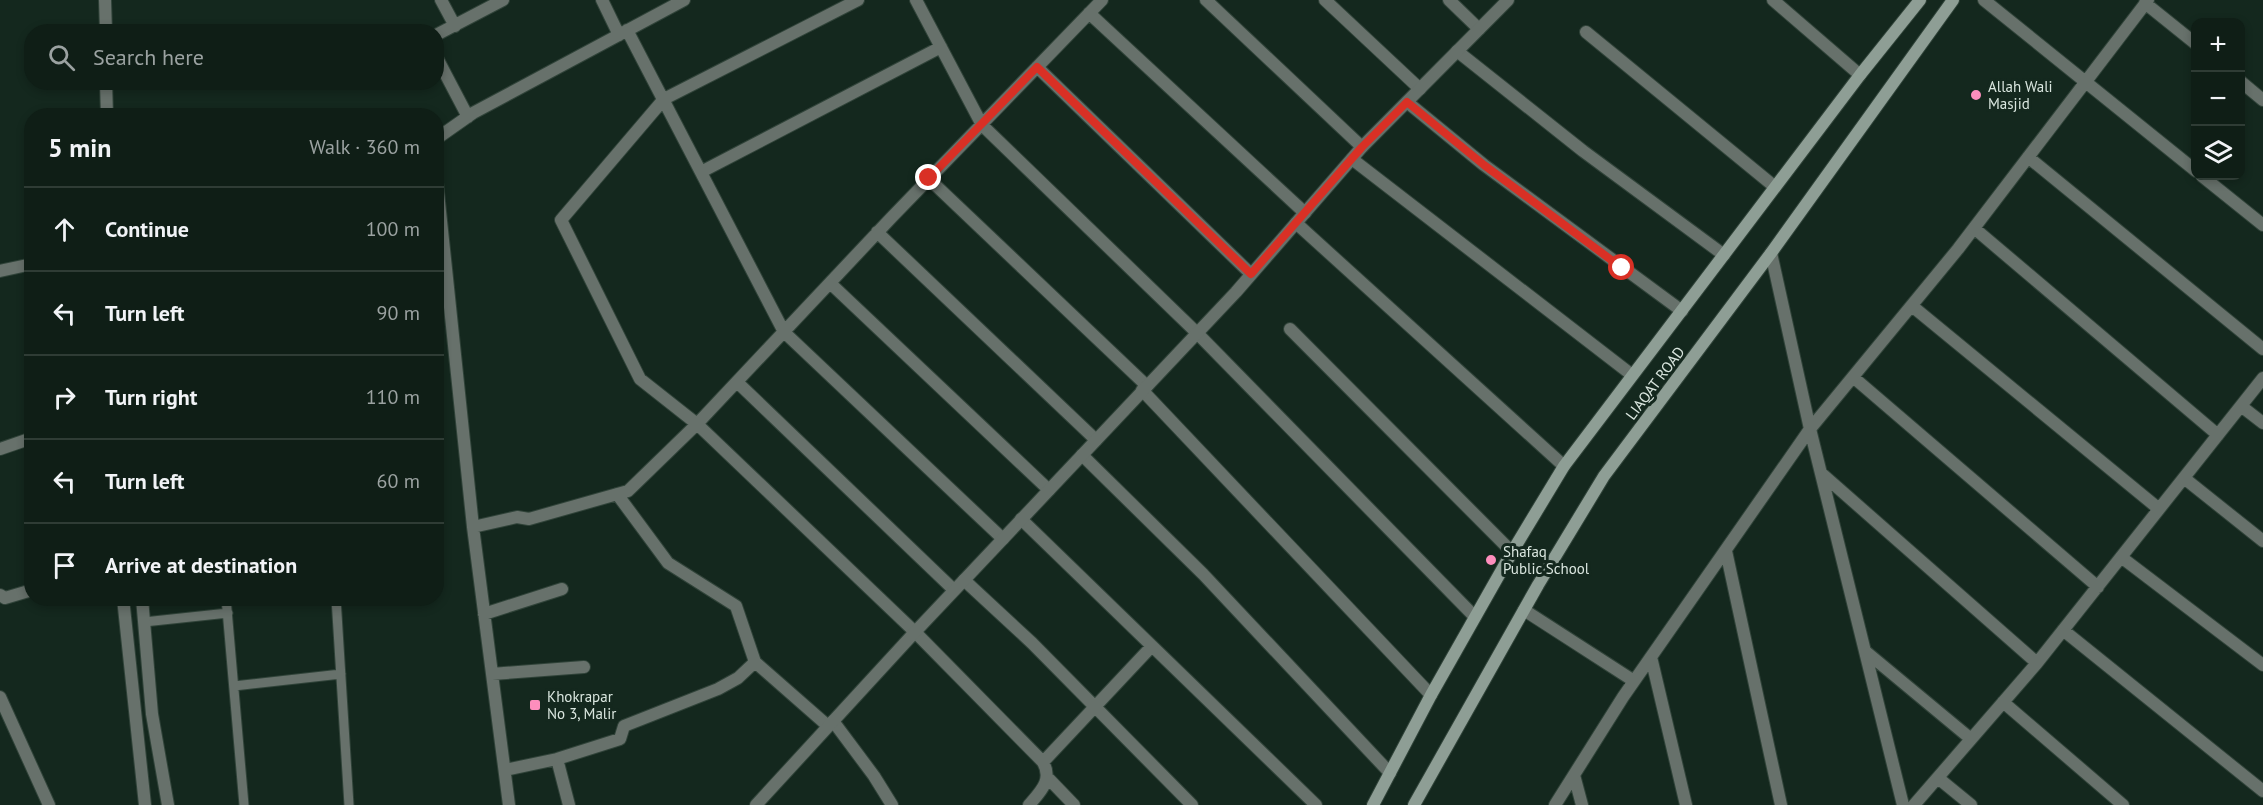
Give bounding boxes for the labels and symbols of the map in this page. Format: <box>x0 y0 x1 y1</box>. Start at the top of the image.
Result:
place label: Allah Wali Masjid <box>1988 77 2053 113</box>
marker: Allah Wali Masjid <box>1969 88 1983 102</box>
route end <box>915 164 941 190</box>
route start <box>1608 254 1634 280</box>
street label: LIAQAT ROAD <box>1621 343 1689 423</box>
place label: Shafaq Public School <box>1503 542 1590 578</box>
marker: Shafaq Public School <box>1484 553 1498 567</box>
place label: Khokrapar No 3, Malir <box>547 687 616 723</box>
marker: Khokrapar No 3, Malir <box>528 698 542 712</box>

